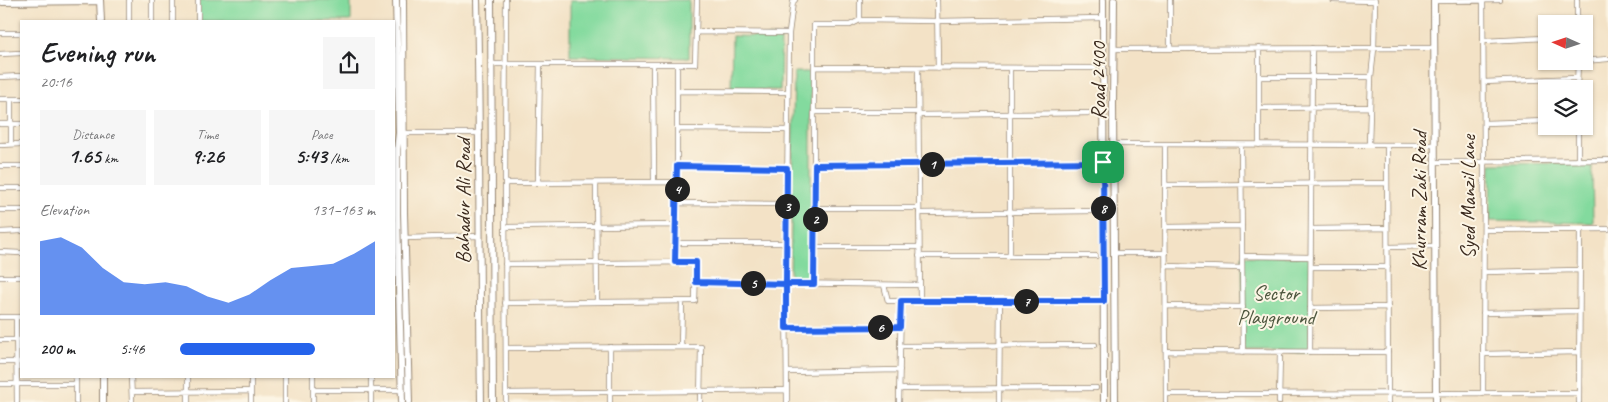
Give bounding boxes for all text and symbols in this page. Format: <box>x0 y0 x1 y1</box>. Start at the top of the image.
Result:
north arrow <box>1538 15 1592 70</box>
map controls <box>1538 15 1593 135</box>
text: Evening run <box>40 35 155 70</box>
button: share <box>323 37 375 89</box>
street label: Road 2400 <box>1085 40 1111 120</box>
text: 20:16 <box>40 72 72 92</box>
button: layers <box>1538 80 1593 135</box>
text: Distance <box>72 126 114 143</box>
text: Time <box>197 126 218 143</box>
text: Pace <box>311 126 333 143</box>
street label: Khurram Zaki Road <box>1406 128 1432 271</box>
street label: Syed Manzil Lane <box>1455 134 1481 259</box>
street label: Bahadur Ali Road <box>450 135 476 264</box>
pin <box>1082 141 1124 183</box>
text: 1.65 <box>68 143 101 169</box>
text: 9:26 <box>191 143 224 169</box>
text: 5:43 <box>295 143 327 169</box>
icon: arrive <box>1089 148 1117 176</box>
text: km <box>101 150 118 167</box>
text: /km <box>327 150 349 167</box>
pin: 1 <box>920 152 944 176</box>
text: 1 <box>929 156 936 173</box>
pin: 4 <box>664 176 690 202</box>
text: 4 <box>674 181 681 198</box>
pin: 3 <box>774 194 800 218</box>
pin: 8 <box>1090 196 1116 220</box>
text: 3 <box>784 198 791 215</box>
text: Elevation <box>40 200 89 220</box>
text: 131–163 m <box>312 200 375 220</box>
text: 8 <box>1100 200 1107 217</box>
pin: 2 <box>802 206 828 232</box>
text: 2 <box>812 211 819 228</box>
pin: 5 <box>740 270 766 296</box>
text: 5 <box>750 275 757 292</box>
park label: Sector Playground <box>1237 280 1318 330</box>
pin: 7 <box>1014 288 1038 314</box>
text: 7 <box>1023 293 1030 310</box>
pin: 6 <box>868 314 892 340</box>
text: 6 <box>877 319 884 336</box>
text: 200 m <box>40 339 75 359</box>
text: 5:46 <box>120 339 145 359</box>

